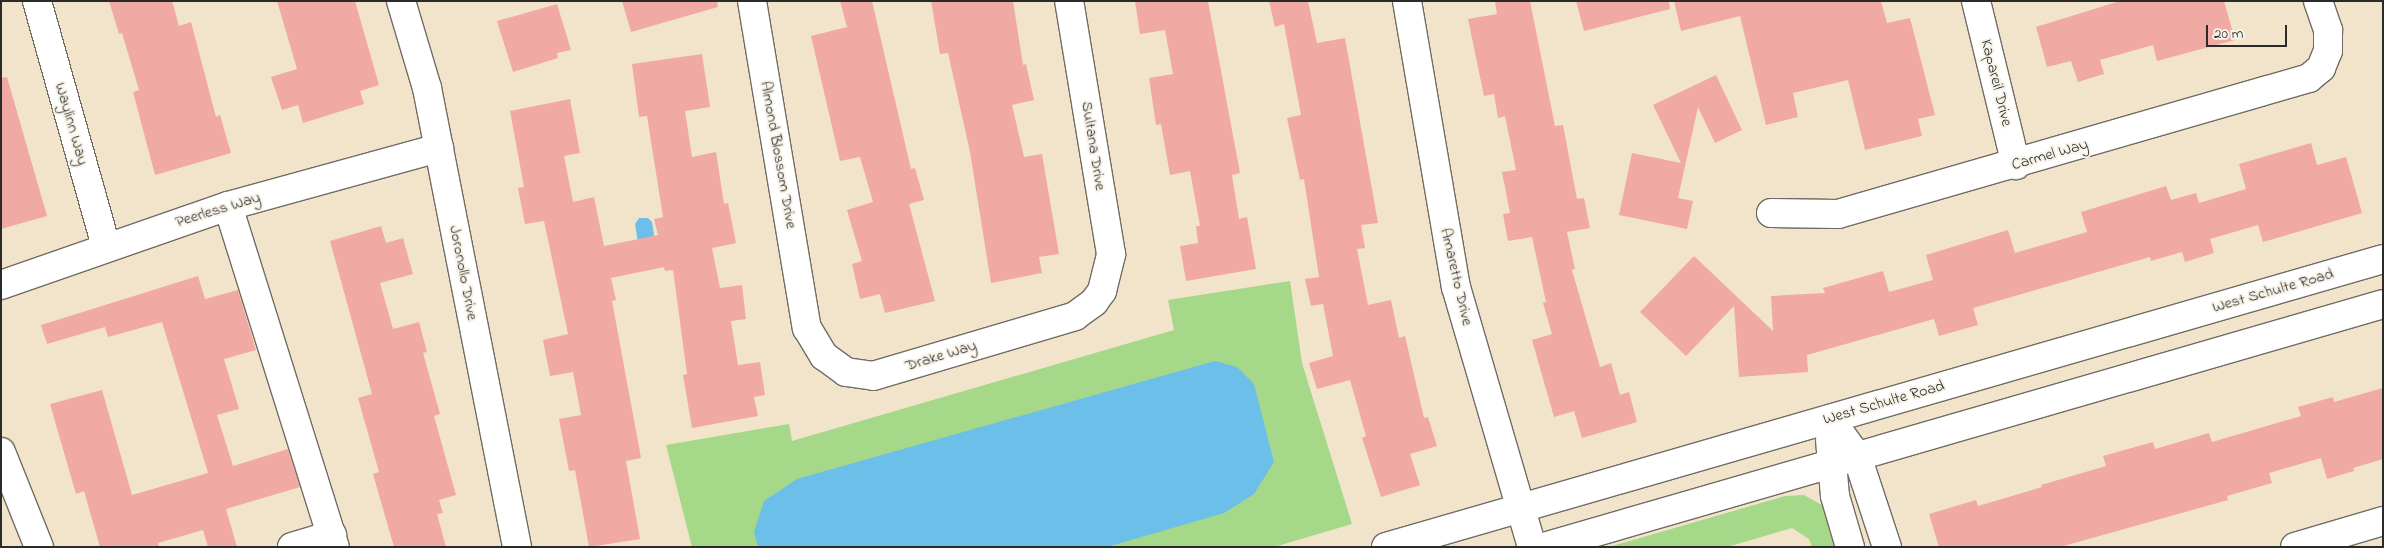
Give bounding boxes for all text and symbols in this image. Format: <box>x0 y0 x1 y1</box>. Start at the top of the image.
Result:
scale bar <box>2209 15 2290 47</box>
text: 20 m <box>2214 23 2243 45</box>
street label: Kapareil Drive <box>1976 38 2016 128</box>
street label: Waylinn Way <box>50 80 92 168</box>
street label: Almond Blossom Drive <box>756 80 800 230</box>
street label: Sultana Drive <box>1076 100 1110 192</box>
street label: Carmel Way <box>2010 135 2090 175</box>
street label: Peerless Way <box>173 188 263 232</box>
street label: Joronollo Drive <box>444 224 482 322</box>
street label: Amaretto Drive <box>1435 226 1477 328</box>
street label: West Schulte Road <box>2210 265 2336 317</box>
street label: Drake Way <box>903 336 979 376</box>
street label: West Schulte Road <box>1821 377 1947 429</box>

